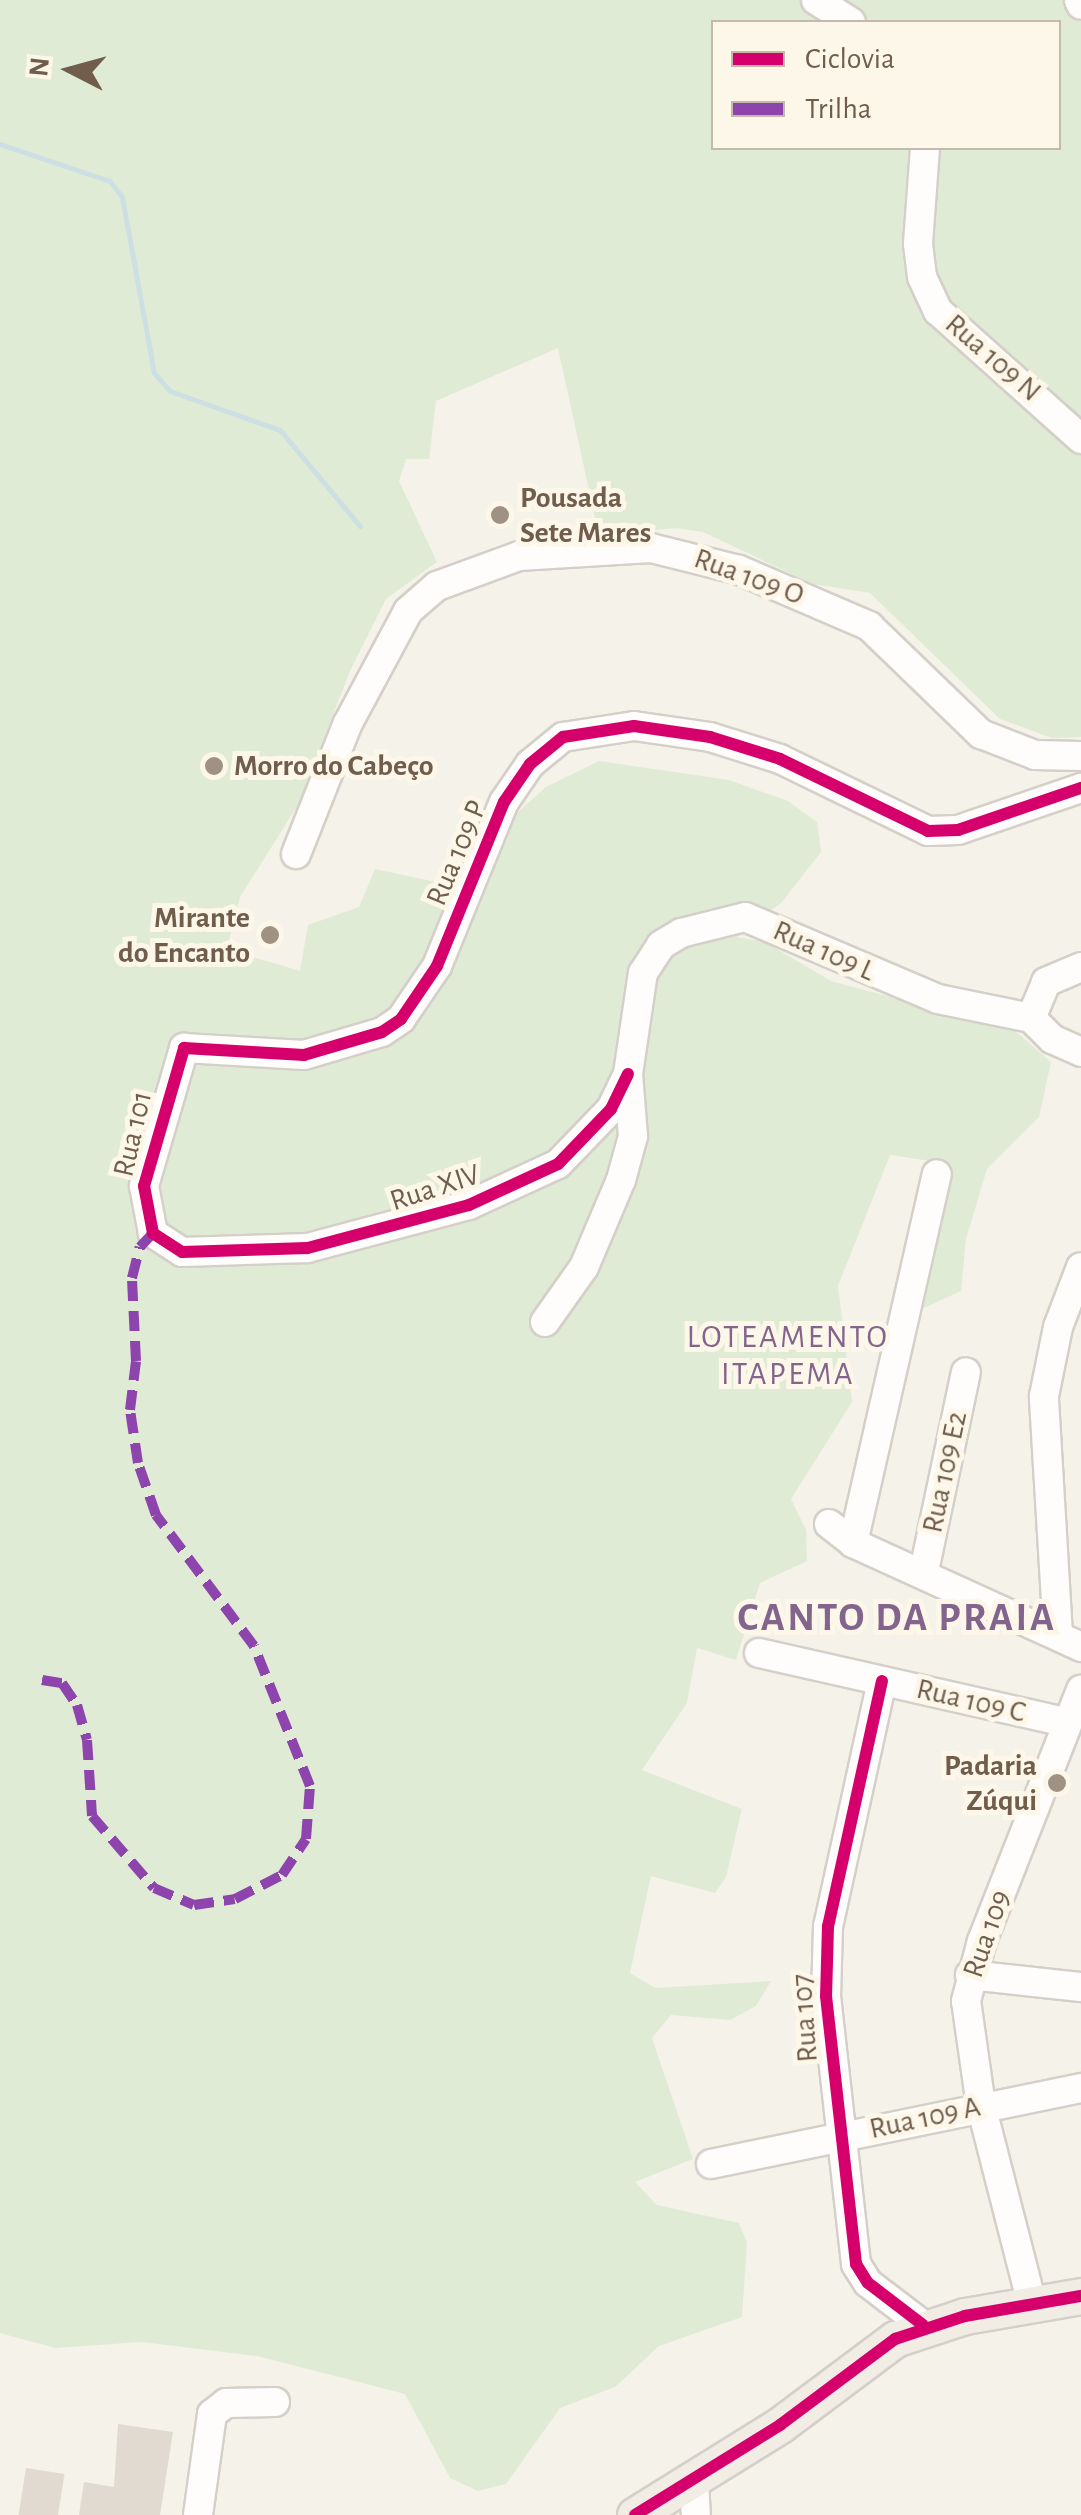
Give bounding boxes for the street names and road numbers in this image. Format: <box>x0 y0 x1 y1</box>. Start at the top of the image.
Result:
street label: Rua 109 N <box>937 306 1049 410</box>
street label: Rua 109 O <box>689 541 809 613</box>
street label: Rua 109 P <box>419 795 495 911</box>
street label: Rua 109 L <box>767 913 881 989</box>
street label: Rua 101 <box>106 1088 160 1180</box>
street label: Rua XIV <box>385 1157 485 1219</box>
street label: Rua 109 E2 <box>915 1408 975 1536</box>
street label: Rua 109 C <box>913 1671 1029 1731</box>
street label: Rua 109 <box>955 1885 1019 1983</box>
street label: Rua 107 <box>784 1972 826 2064</box>
street label: Rua 109 A <box>866 2089 984 2147</box>

